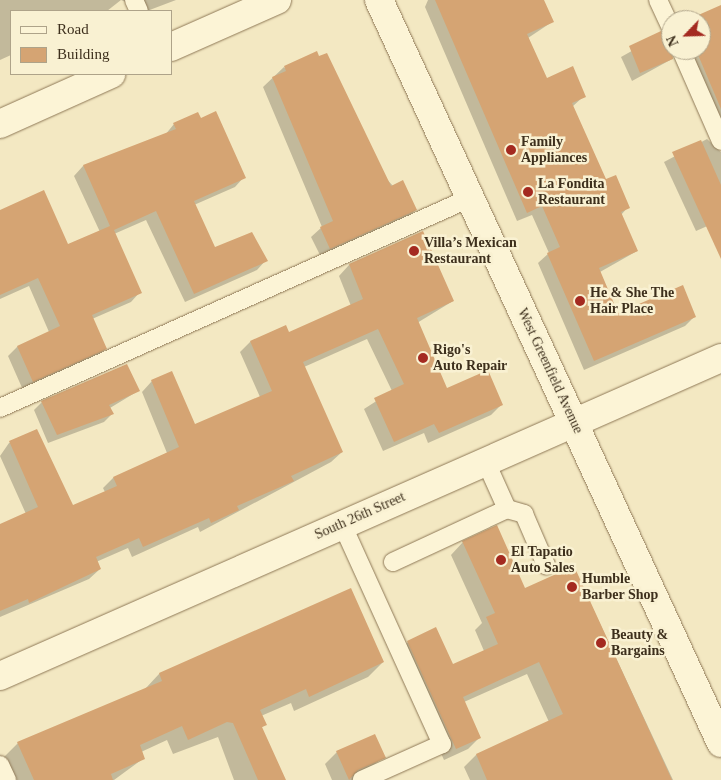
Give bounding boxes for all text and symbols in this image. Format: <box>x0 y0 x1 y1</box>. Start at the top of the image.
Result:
legend <box>10 10 172 75</box>
north arrow <box>661 10 711 60</box>
text: Road <box>57 21 89 37</box>
text: N <box>664 33 682 49</box>
text: Building <box>57 46 110 62</box>
place label: Family Appliances <box>521 134 587 166</box>
marker: Family Appliances <box>505 144 517 156</box>
place label: La Fondita Restaurant <box>538 176 605 208</box>
marker: La Fondita Restaurant <box>522 186 534 198</box>
place label: Villa’s Mexican Restaurant <box>424 235 517 268</box>
marker: Villa’s Mexican Restaurant <box>408 245 420 257</box>
place label: He & She The Hair Place <box>590 285 674 318</box>
marker: He & She The Hair Place <box>574 295 586 307</box>
street label: West Greenfield Avenue <box>513 305 587 437</box>
place label: Rigo's Auto Repair <box>433 342 507 374</box>
marker: Rigo's Auto Repair <box>417 352 429 364</box>
street label: South 26th Street <box>312 489 408 543</box>
place label: El Tapatio Auto Sales <box>511 544 574 576</box>
marker: El Tapatio Auto Sales <box>495 554 507 566</box>
place label: Humble Barber Shop <box>582 571 659 604</box>
marker: Humble Barber Shop <box>566 581 578 593</box>
place label: Beauty & Bargains <box>611 627 668 660</box>
marker: Beauty & Bargains <box>595 637 607 649</box>

